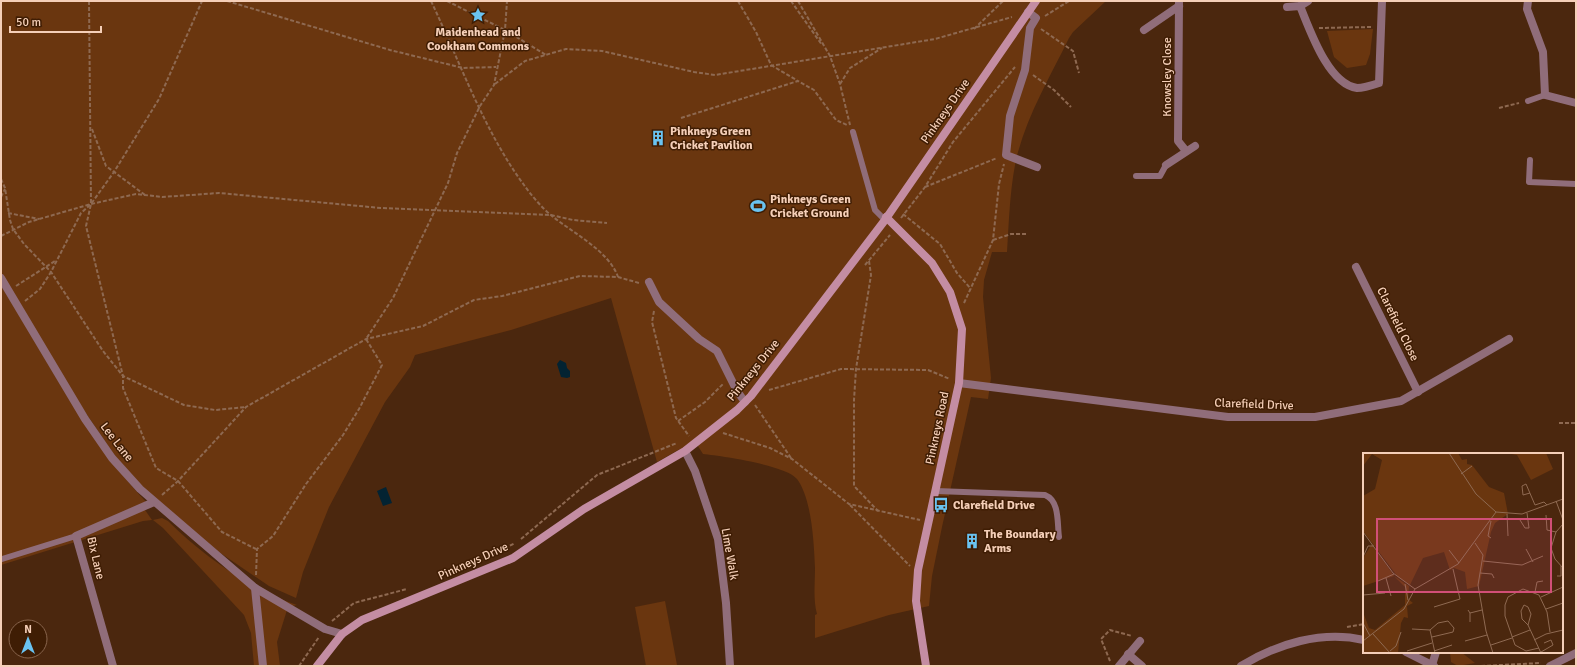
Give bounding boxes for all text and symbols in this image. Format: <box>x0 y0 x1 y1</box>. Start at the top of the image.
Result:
place icon: Maidenhead and Cookham Commons <box>469 6 487 24</box>
scale bar <box>10 8 101 34</box>
text: 50 m <box>16 15 41 30</box>
place label: Maidenhead and Cookham Commons <box>427 25 530 54</box>
street label: Knowsley Close <box>1160 37 1175 117</box>
street label: Pinkneys Drive <box>918 76 973 146</box>
place label: Pinkneys Green Cricket Pavilion <box>670 124 753 153</box>
building icon: Pinkneys Green Cricket Pavilion <box>649 129 667 147</box>
place label: Pinkneys Green Cricket Ground <box>770 192 851 221</box>
sports icon: Pinkneys Green Cricket Ground <box>749 197 767 215</box>
street label: Clarefield Close <box>1373 285 1422 364</box>
street label: Pinkneys Drive <box>724 336 783 404</box>
street label: Pinkneys Road <box>922 390 953 466</box>
street label: Clarefield Drive <box>1214 396 1294 413</box>
street label: Lee Lane <box>97 420 136 465</box>
inset map <box>1363 453 1563 653</box>
bus stop icon: Clarefield Drive <box>932 496 950 514</box>
place label: Clarefield Drive <box>953 498 1035 513</box>
street label: Lime Walk <box>718 527 741 581</box>
place label: The Boundary Arms <box>984 527 1056 556</box>
building icon: The Boundary Arms <box>963 532 981 550</box>
street label: Bix Lane <box>83 535 108 581</box>
street label: Pinkneys Drive <box>436 539 511 584</box>
north arrow <box>8 619 48 659</box>
text: N <box>24 623 32 636</box>

